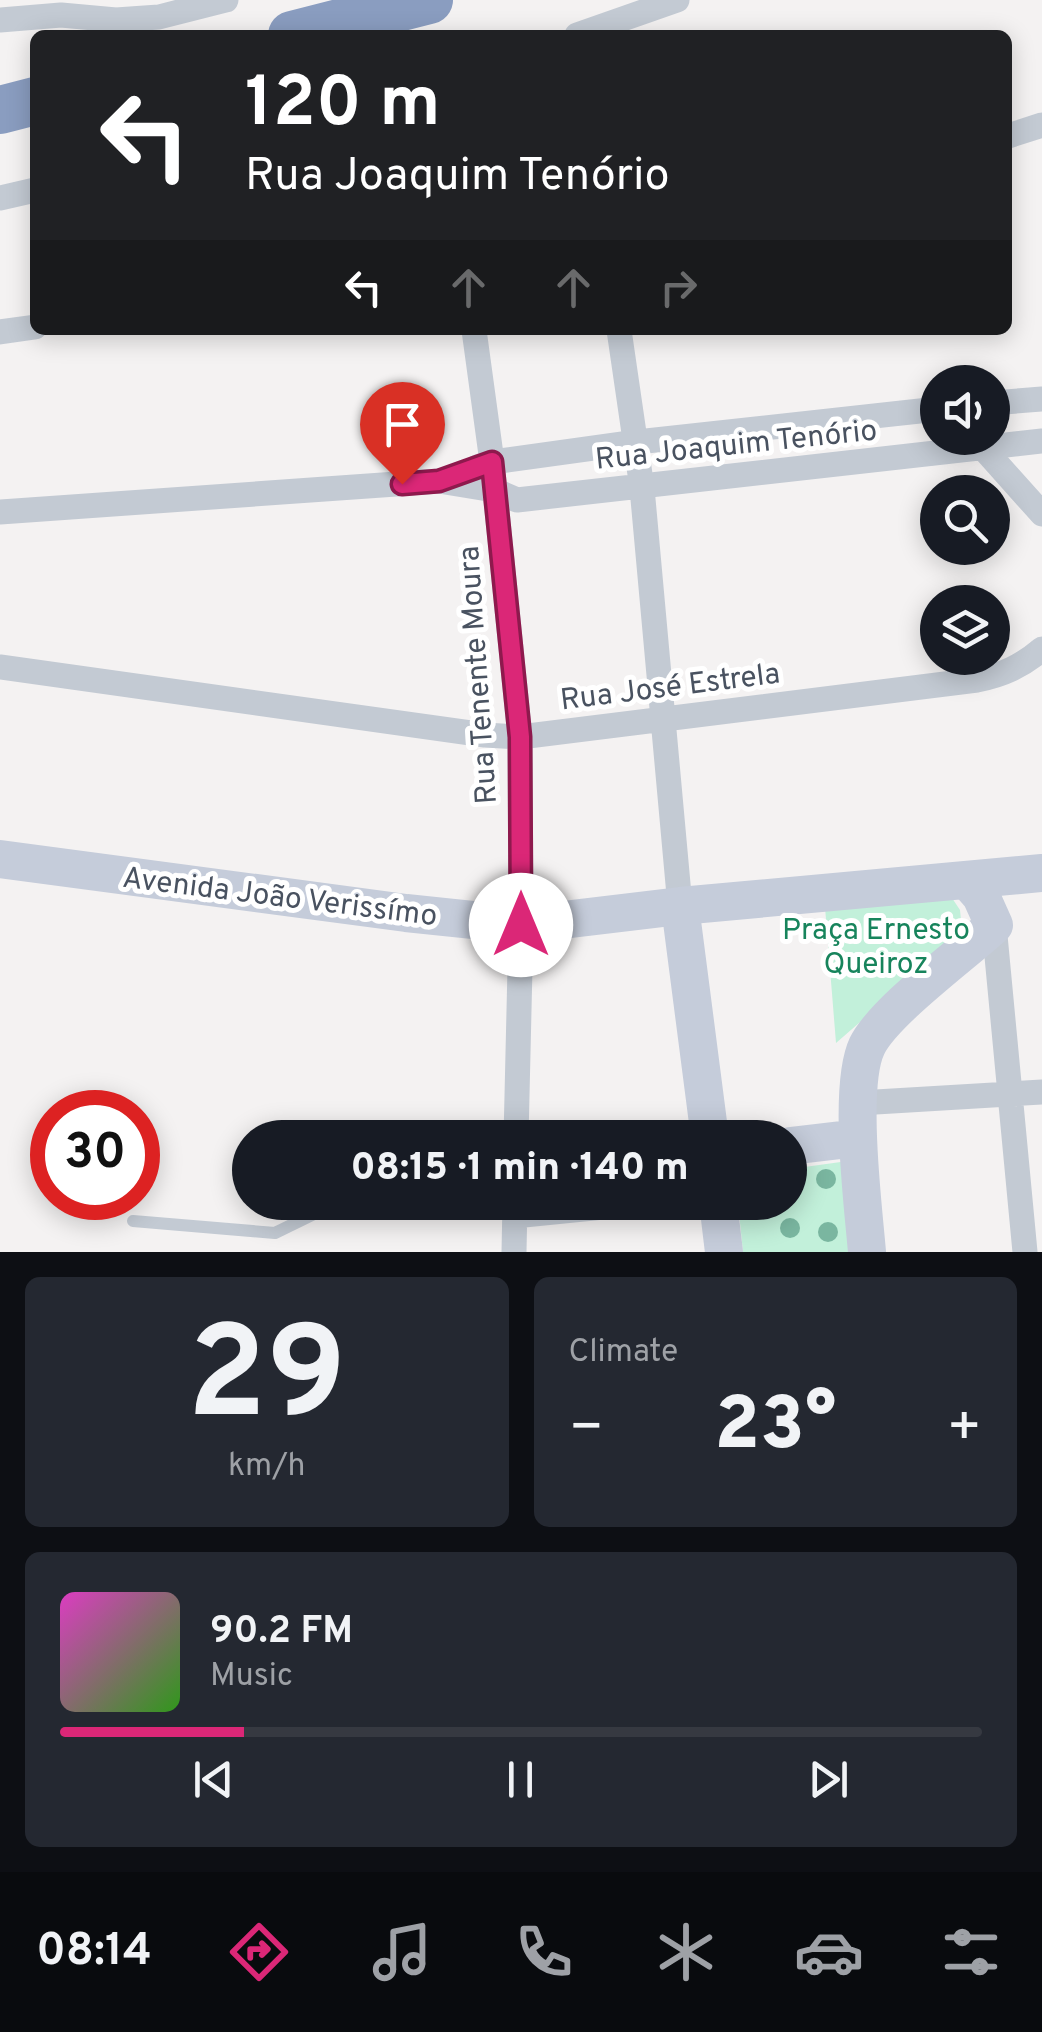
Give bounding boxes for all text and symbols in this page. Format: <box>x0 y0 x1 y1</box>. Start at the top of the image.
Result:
text: 120 m <box>245 62 441 151</box>
icon: left <box>80 70 210 200</box>
text: Rua Joaquim Tenório <box>245 149 670 206</box>
icon: left <box>336 260 391 315</box>
icon: ahead <box>441 260 496 315</box>
icon: ahead <box>546 260 601 315</box>
icon: right <box>651 260 706 315</box>
map controls <box>920 365 1010 675</box>
button: sound <box>920 365 1010 455</box>
pin <box>360 382 445 485</box>
icon: arrive <box>375 397 430 452</box>
street label: Rua Joaquim Tenório <box>594 413 879 480</box>
button: search <box>920 475 1010 565</box>
street label: Rua Tenente Moura <box>452 544 507 805</box>
button: layers <box>920 585 1010 675</box>
street label: Rua José Estrela <box>558 657 782 720</box>
street label: Avenida João Verissímo <box>120 861 439 936</box>
position arrow <box>469 873 573 977</box>
park label: Praça Ernesto Queiroz <box>782 913 970 984</box>
speed limit sign: 30 <box>30 1090 160 1220</box>
text: 08:15 · 1 min · 140 m <box>350 1145 689 1194</box>
text: 29 <box>187 1299 346 1464</box>
text: Climate <box>569 1333 678 1373</box>
text: 23° <box>714 1381 836 1476</box>
text: − <box>569 1395 604 1465</box>
text: + <box>947 1395 982 1465</box>
text: km/h <box>228 1447 306 1487</box>
text: 90.2 FM <box>210 1608 353 1657</box>
text: Music <box>210 1657 293 1697</box>
icon: previous <box>186 1752 241 1807</box>
icon: pause <box>493 1752 548 1807</box>
icon: next <box>801 1752 856 1807</box>
icon: directions <box>224 1917 294 1987</box>
icon: music <box>367 1917 437 1987</box>
icon: phone <box>509 1917 579 1987</box>
icon: climate <box>651 1917 721 1987</box>
icon: car <box>794 1917 864 1987</box>
icon: filters <box>936 1917 1006 1987</box>
text: 08:14 <box>36 1924 152 1981</box>

